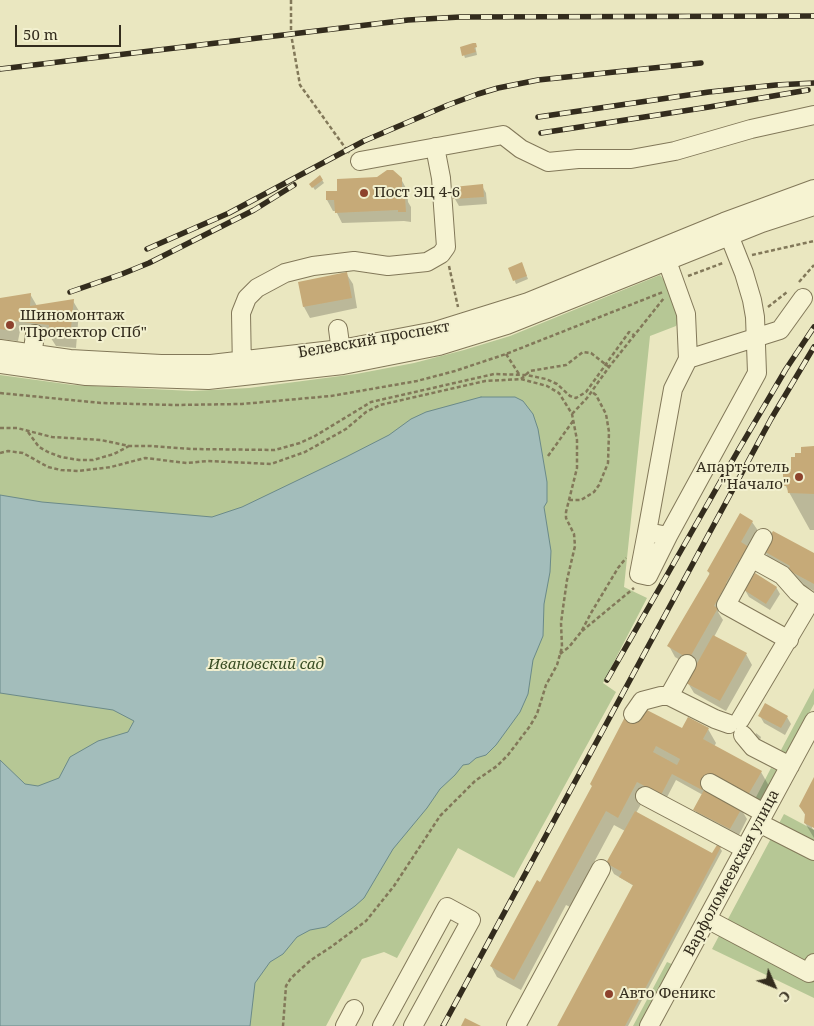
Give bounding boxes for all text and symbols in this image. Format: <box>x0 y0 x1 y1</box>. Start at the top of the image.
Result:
scale bar <box>18 15 124 47</box>
text: 50 m <box>23 24 58 44</box>
place label: Пост ЭЦ 4-6 <box>374 184 460 202</box>
marker: Пост ЭЦ 4-6 <box>358 187 370 199</box>
place label: Шиномонтаж "Протектор СПб" <box>20 307 147 342</box>
street label: Белевский проспект <box>297 318 451 362</box>
marker: Шиномонтаж "Протектор СПб" <box>4 319 16 331</box>
place label: Апарт-отель "Начало" <box>696 459 789 494</box>
marker: Апарт-отель "Начало" <box>793 471 805 483</box>
park label: Ивановский сад <box>208 656 324 674</box>
street label: Варфоломеевская улица <box>680 787 784 959</box>
north arrow <box>749 961 799 1011</box>
place label: Авто Феникс <box>619 985 716 1003</box>
text: С <box>775 987 795 1007</box>
marker: Авто Феникс <box>603 988 615 1000</box>

